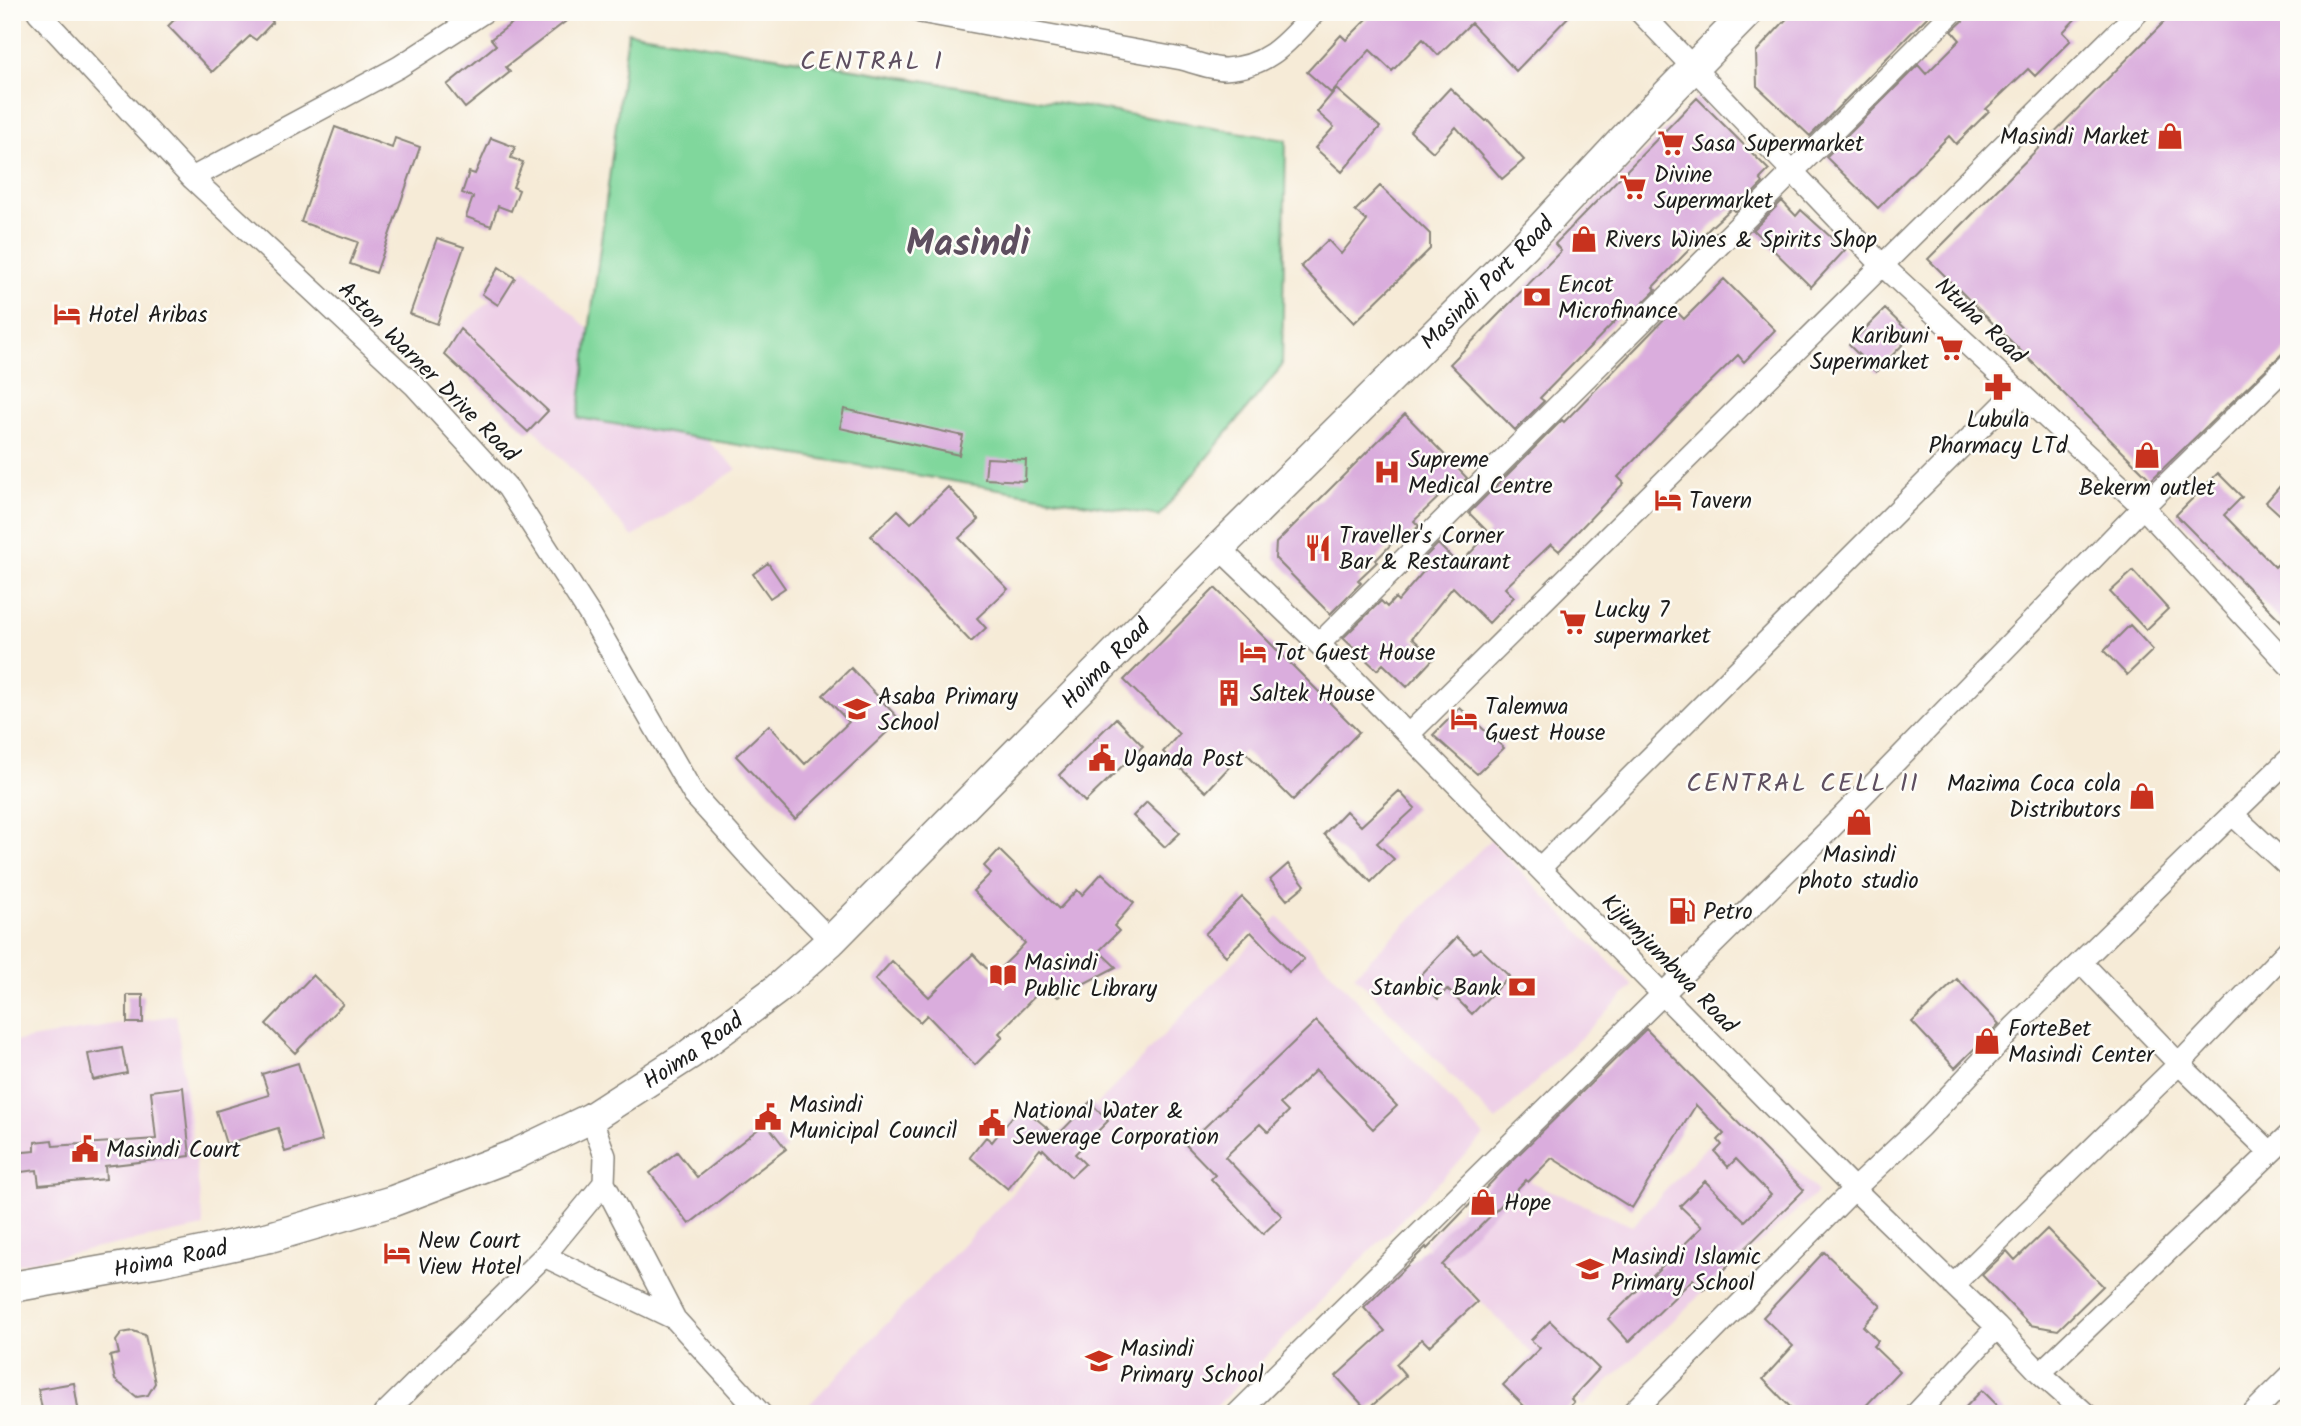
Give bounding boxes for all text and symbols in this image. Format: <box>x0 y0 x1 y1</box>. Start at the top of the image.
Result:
district label: CENTRAL I <box>800 41 944 83</box>
place label: Masindi Market <box>2000 120 2150 156</box>
shop icon: Masindi Market <box>2155 121 2185 151</box>
place label: Sasa Supermarket <box>1692 127 1865 163</box>
supermarket icon: Sasa Supermarket <box>1656 128 1686 158</box>
place label: Divine Supermarket <box>1654 158 1774 220</box>
supermarket icon: Divine Supermarket <box>1618 172 1648 202</box>
street label: Masindi Port Road <box>1413 208 1564 359</box>
district label: Masindi <box>906 216 1031 275</box>
place label: Rivers Wines & Spirits Shop <box>1605 223 1877 259</box>
shop icon: Rivers Wines & Spirits Shop <box>1569 224 1599 254</box>
place label: Encot Microfinance <box>1558 268 1678 330</box>
street label: Ntuha Road <box>1926 269 2034 374</box>
street label: Aston Warner Drive Road <box>329 274 527 472</box>
bank icon: Encot Microfinance <box>1522 282 1552 312</box>
place label: Hotel Aribas <box>88 298 208 334</box>
hotel icon: Hotel Aribas <box>52 299 82 329</box>
place label: Karibuni Supermarket <box>1810 319 1931 381</box>
supermarket icon: Karibuni Supermarket <box>1935 333 1965 363</box>
pharmacy icon: Lubula Pharmacy LTd <box>1983 372 2013 402</box>
place label: Lubula Pharmacy LTd <box>1929 403 2068 465</box>
shop icon: Bekerm outlet <box>2132 440 2162 470</box>
place label: Supreme Medical Centre <box>1408 443 1553 505</box>
hospital icon: Supreme Medical Centre <box>1372 457 1402 487</box>
place label: Bekerm outlet <box>2079 471 2216 507</box>
place label: Tavern <box>1689 484 1752 520</box>
hotel icon: Tavern <box>1653 485 1683 515</box>
place label: Traveller's Corner Bar & Restaurant <box>1339 519 1512 581</box>
restaurant icon: Traveller's Corner Bar & Restaurant <box>1303 533 1333 563</box>
place label: Lucky 7 supermarket <box>1594 593 1712 655</box>
supermarket icon: Lucky 7 supermarket <box>1558 607 1588 637</box>
street label: Hoima Road <box>1053 610 1161 718</box>
place label: Tot Guest House <box>1274 636 1435 672</box>
hotel icon: Tot Guest House <box>1238 637 1268 667</box>
place label: Saltek House <box>1250 677 1375 713</box>
building icon: Saltek House <box>1214 678 1244 708</box>
place label: Asaba Primary School <box>878 680 1018 742</box>
place label: Talemwa Guest House <box>1485 690 1605 752</box>
school or university icon: Asaba Primary School <box>842 694 872 724</box>
hotel icon: Talemwa Guest House <box>1449 704 1479 734</box>
place label: Uganda Post <box>1123 742 1245 778</box>
public building icon: Uganda Post <box>1087 743 1117 773</box>
district label: CENTRAL CELL II <box>1686 763 1920 805</box>
place label: Mazima Coca cola Distributors <box>1947 767 2121 829</box>
shop icon: Mazima Coca cola Distributors <box>2127 781 2157 811</box>
shop icon: Masindi photo studio <box>1844 807 1874 837</box>
place label: Masindi photo studio <box>1798 838 1919 900</box>
street label: Kijumjumbwa Road <box>1592 886 1745 1043</box>
place label: Petro <box>1703 895 1753 931</box>
fuel station icon: Petro <box>1667 896 1697 926</box>
place label: Masindi Public Library <box>1024 946 1157 1008</box>
library icon: Masindi Public Library <box>988 960 1018 990</box>
place label: Stanbic Bank <box>1371 971 1501 1007</box>
bank icon: Stanbic Bank <box>1507 972 1537 1002</box>
street label: Hoima Road <box>636 1004 752 1100</box>
place label: ForteBet Masindi Center <box>2008 1012 2155 1074</box>
shop icon: ForteBet Masindi Center <box>1972 1026 2002 1056</box>
place label: Masindi Municipal Council <box>789 1088 958 1150</box>
place label: National Water & Sewerage Corporation <box>1013 1094 1219 1156</box>
public building icon: Masindi Municipal Council <box>753 1102 783 1132</box>
public building icon: National Water & Sewerage Corporation <box>977 1108 1007 1138</box>
place label: Masindi Court <box>106 1133 242 1169</box>
public building icon: Masindi Court <box>70 1134 100 1164</box>
place label: Hope <box>1504 1186 1551 1222</box>
shop icon: Hope <box>1468 1187 1498 1217</box>
place label: New Court View Hotel <box>418 1224 522 1286</box>
street label: Hoima Road <box>111 1231 232 1289</box>
hotel icon: New Court View Hotel <box>382 1238 412 1268</box>
place label: Masindi Islamic Primary School <box>1611 1240 1761 1302</box>
school or university icon: Masindi Islamic Primary School <box>1575 1254 1605 1284</box>
place label: Masindi Primary School <box>1120 1332 1264 1394</box>
school or university icon: Masindi Primary School <box>1084 1346 1114 1376</box>

